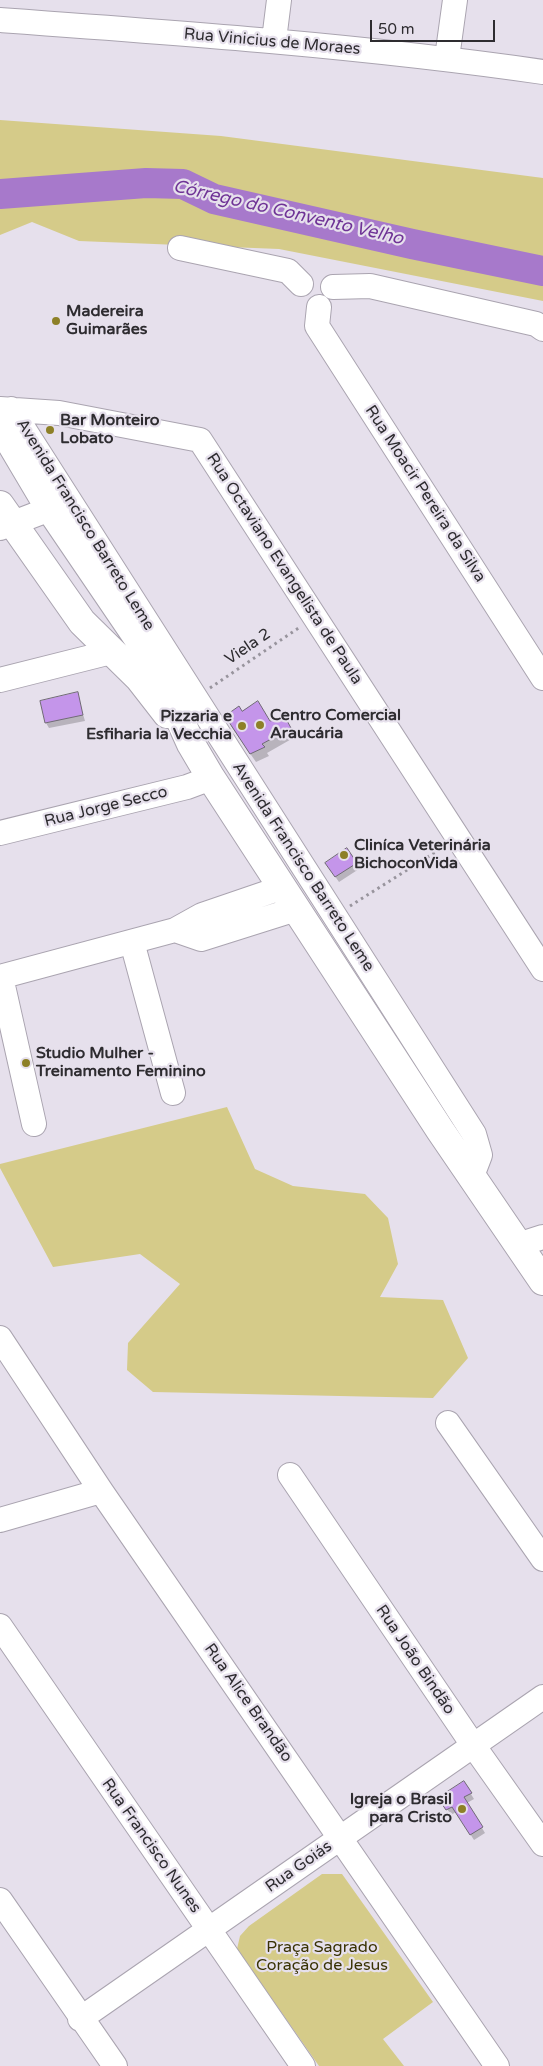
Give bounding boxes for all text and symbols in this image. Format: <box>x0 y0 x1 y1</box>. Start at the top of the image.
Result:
scale bar <box>373 10 498 42</box>
text: 50 m <box>378 20 415 38</box>
street label: Rua Vinicius de Moraes <box>183 25 361 59</box>
water label: Córrego do Convento Velho <box>171 176 405 250</box>
place label: Madereira Guimarães <box>66 302 147 340</box>
marker: Madereira Guimarães <box>50 315 62 327</box>
street label: Rua Moacir Pereira da Silva <box>361 402 489 586</box>
place label: Bar Monteiro Lobato <box>60 411 160 449</box>
street label: Avenida Francisco Barreto Leme <box>12 416 158 634</box>
marker: Bar Monteiro Lobato <box>44 424 56 436</box>
street label: Rua Octaviano Evangelista de Paula <box>202 450 366 688</box>
street label: Viela 2 <box>221 625 275 669</box>
place label: Centro Comercial Araucária <box>270 706 401 744</box>
place label: Pizzaria e Esfiharia la Vecchia <box>86 707 232 745</box>
marker: Centro Comercial Araucária <box>254 719 266 731</box>
marker: Pizzaria e Esfiharia la Vecchia <box>236 720 248 732</box>
street label: Avenida Francisco Barreto Leme <box>228 759 378 975</box>
street label: Rua Jorge Secco <box>42 782 170 832</box>
place label: Cliníca Veterinária BichoconVida <box>354 836 491 874</box>
marker: Cliníca Veterinária BichoconVida <box>338 849 350 861</box>
place label: Studio Mulher - Treinamento Feminino <box>36 1044 206 1082</box>
marker: Studio Mulher - Treinamento Feminino <box>20 1057 32 1069</box>
street label: Rua João Bindão <box>371 1602 459 1718</box>
street label: Rua Alice Brandão <box>200 1640 296 1766</box>
street label: Rua Francisco Nunes <box>97 1775 205 1917</box>
place label: Igreja o Brasil para Cristo <box>350 1790 452 1828</box>
marker: Igreja o Brasil para Cristo <box>456 1803 468 1815</box>
street label: Rua Goiás <box>262 1837 336 1897</box>
park label: Praça Sagrado Coração de Jesus <box>256 1938 388 1976</box>

